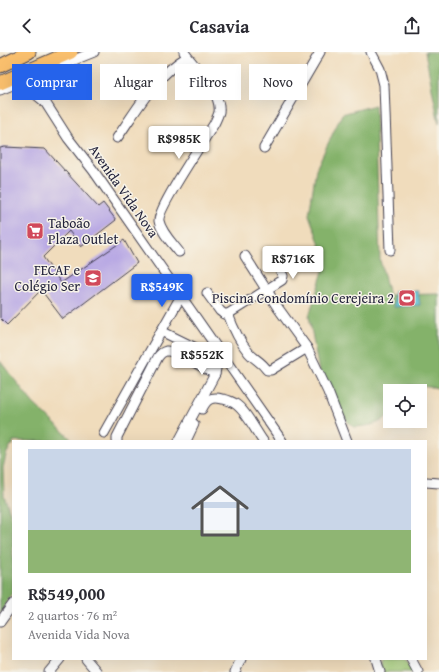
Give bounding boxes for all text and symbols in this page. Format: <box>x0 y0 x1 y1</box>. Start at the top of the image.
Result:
text: Casavia <box>189 13 250 40</box>
icon: back <box>16 15 38 37</box>
icon: share <box>401 15 423 37</box>
chip: Comprar <box>12 64 92 100</box>
chip: Alugar <box>100 64 167 100</box>
chip: Filtros <box>175 64 241 100</box>
chip: Novo <box>249 64 307 100</box>
pin: R$985K <box>146 126 212 160</box>
text: R$985K <box>157 129 201 148</box>
street label: Avenida Vida Nova <box>84 140 164 242</box>
place label: Taboão Plaza Outlet <box>48 213 118 249</box>
supermarket icon: Taboão Plaza Outlet <box>25 221 45 241</box>
pin: R$716K <box>260 246 326 280</box>
text: R$716K <box>271 249 315 268</box>
place label: FECAF e Colégio Ser <box>14 260 80 296</box>
school or university icon: FECAF e Colégio Ser <box>83 268 103 288</box>
pin: R$549K <box>129 274 195 308</box>
text: R$549K <box>140 277 184 296</box>
place label: Piscina Condomínio Cerejeira 2 <box>212 288 394 308</box>
sports icon: Piscina Condomínio Cerejeira 2 <box>397 288 417 308</box>
pin: R$552K <box>169 342 235 376</box>
text: R$552K <box>180 345 224 364</box>
map controls <box>383 384 427 428</box>
button: locate <box>383 384 427 428</box>
icon: home <box>184 475 256 547</box>
text: R$549,000 <box>28 581 105 606</box>
text: 2 quartos · 76 m² <box>28 606 117 625</box>
text: Avenida Vida Nova <box>28 625 130 644</box>

